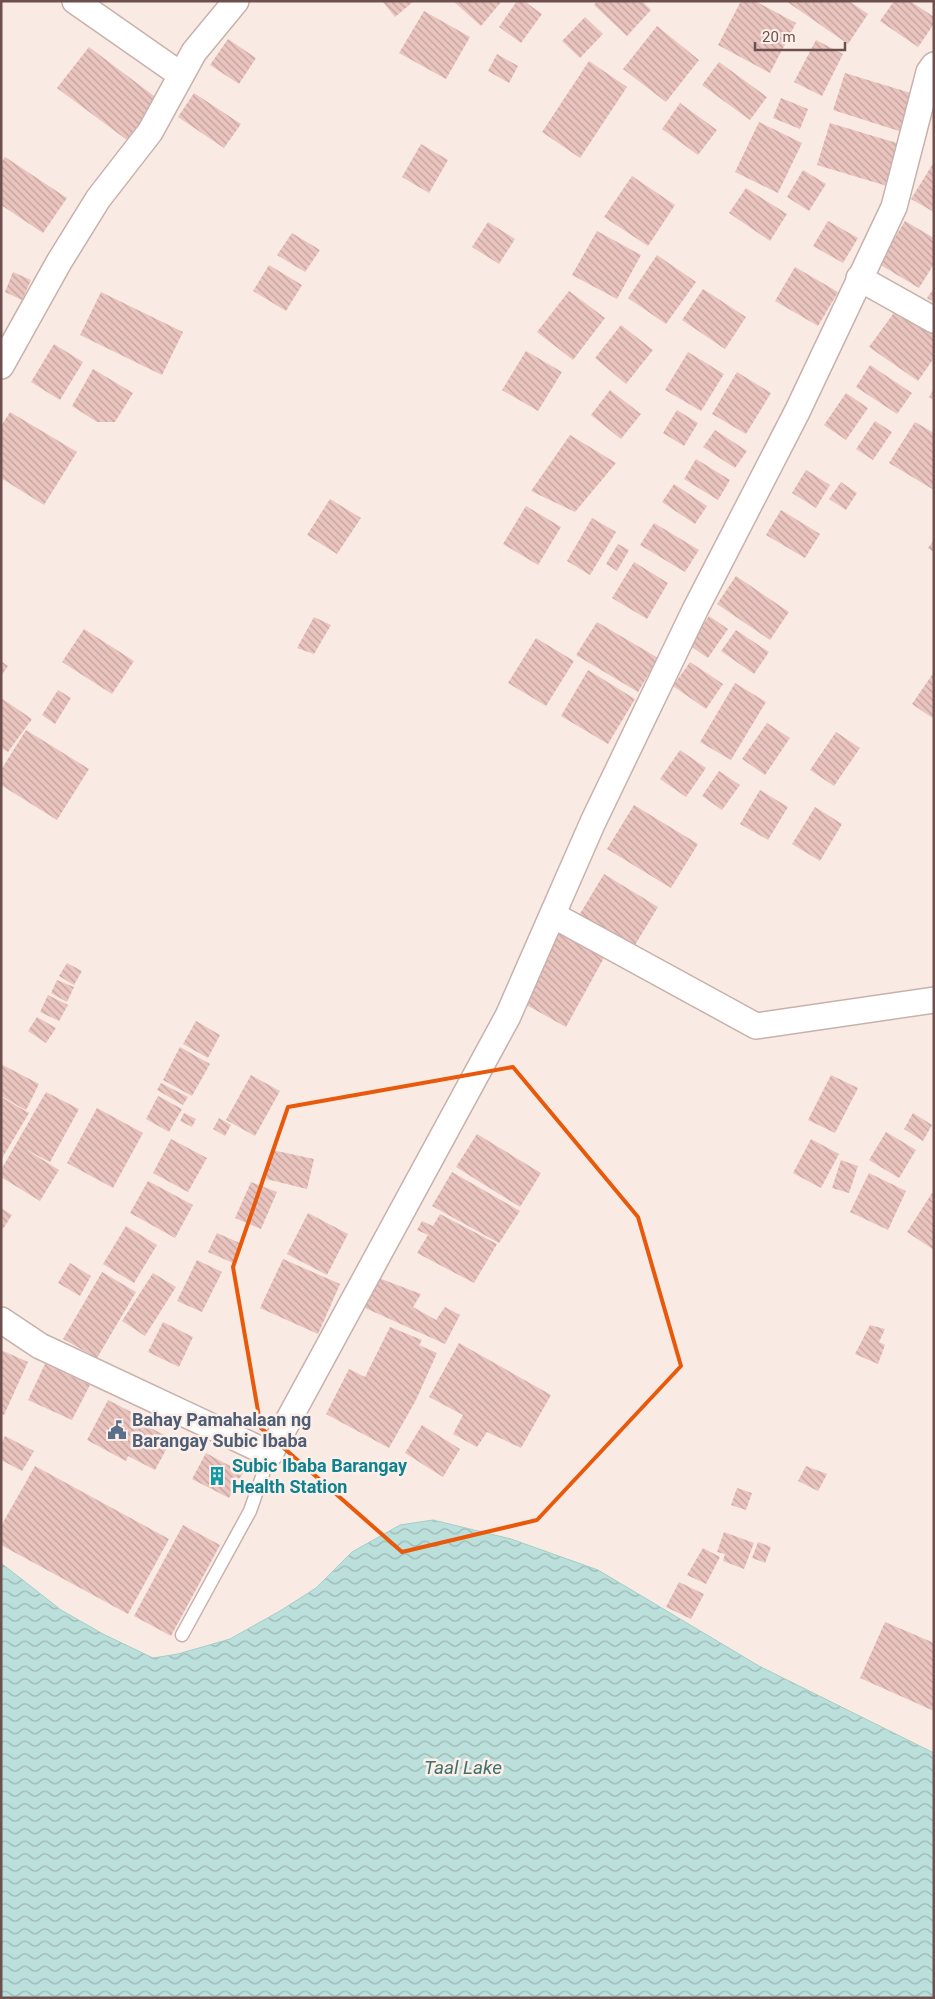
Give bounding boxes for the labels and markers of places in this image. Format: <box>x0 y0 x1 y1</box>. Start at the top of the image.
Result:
place label: Bahay Pamahalaan ng Barangay Subic Ibaba <box>132 1409 311 1451</box>
public building icon: Bahay Pamahalaan ng Barangay Subic Ibaba <box>106 1419 128 1441</box>
place label: Subic Ibaba Barangay Health Station <box>232 1455 408 1497</box>
building icon: Subic Ibaba Barangay Health Station <box>206 1465 228 1487</box>

